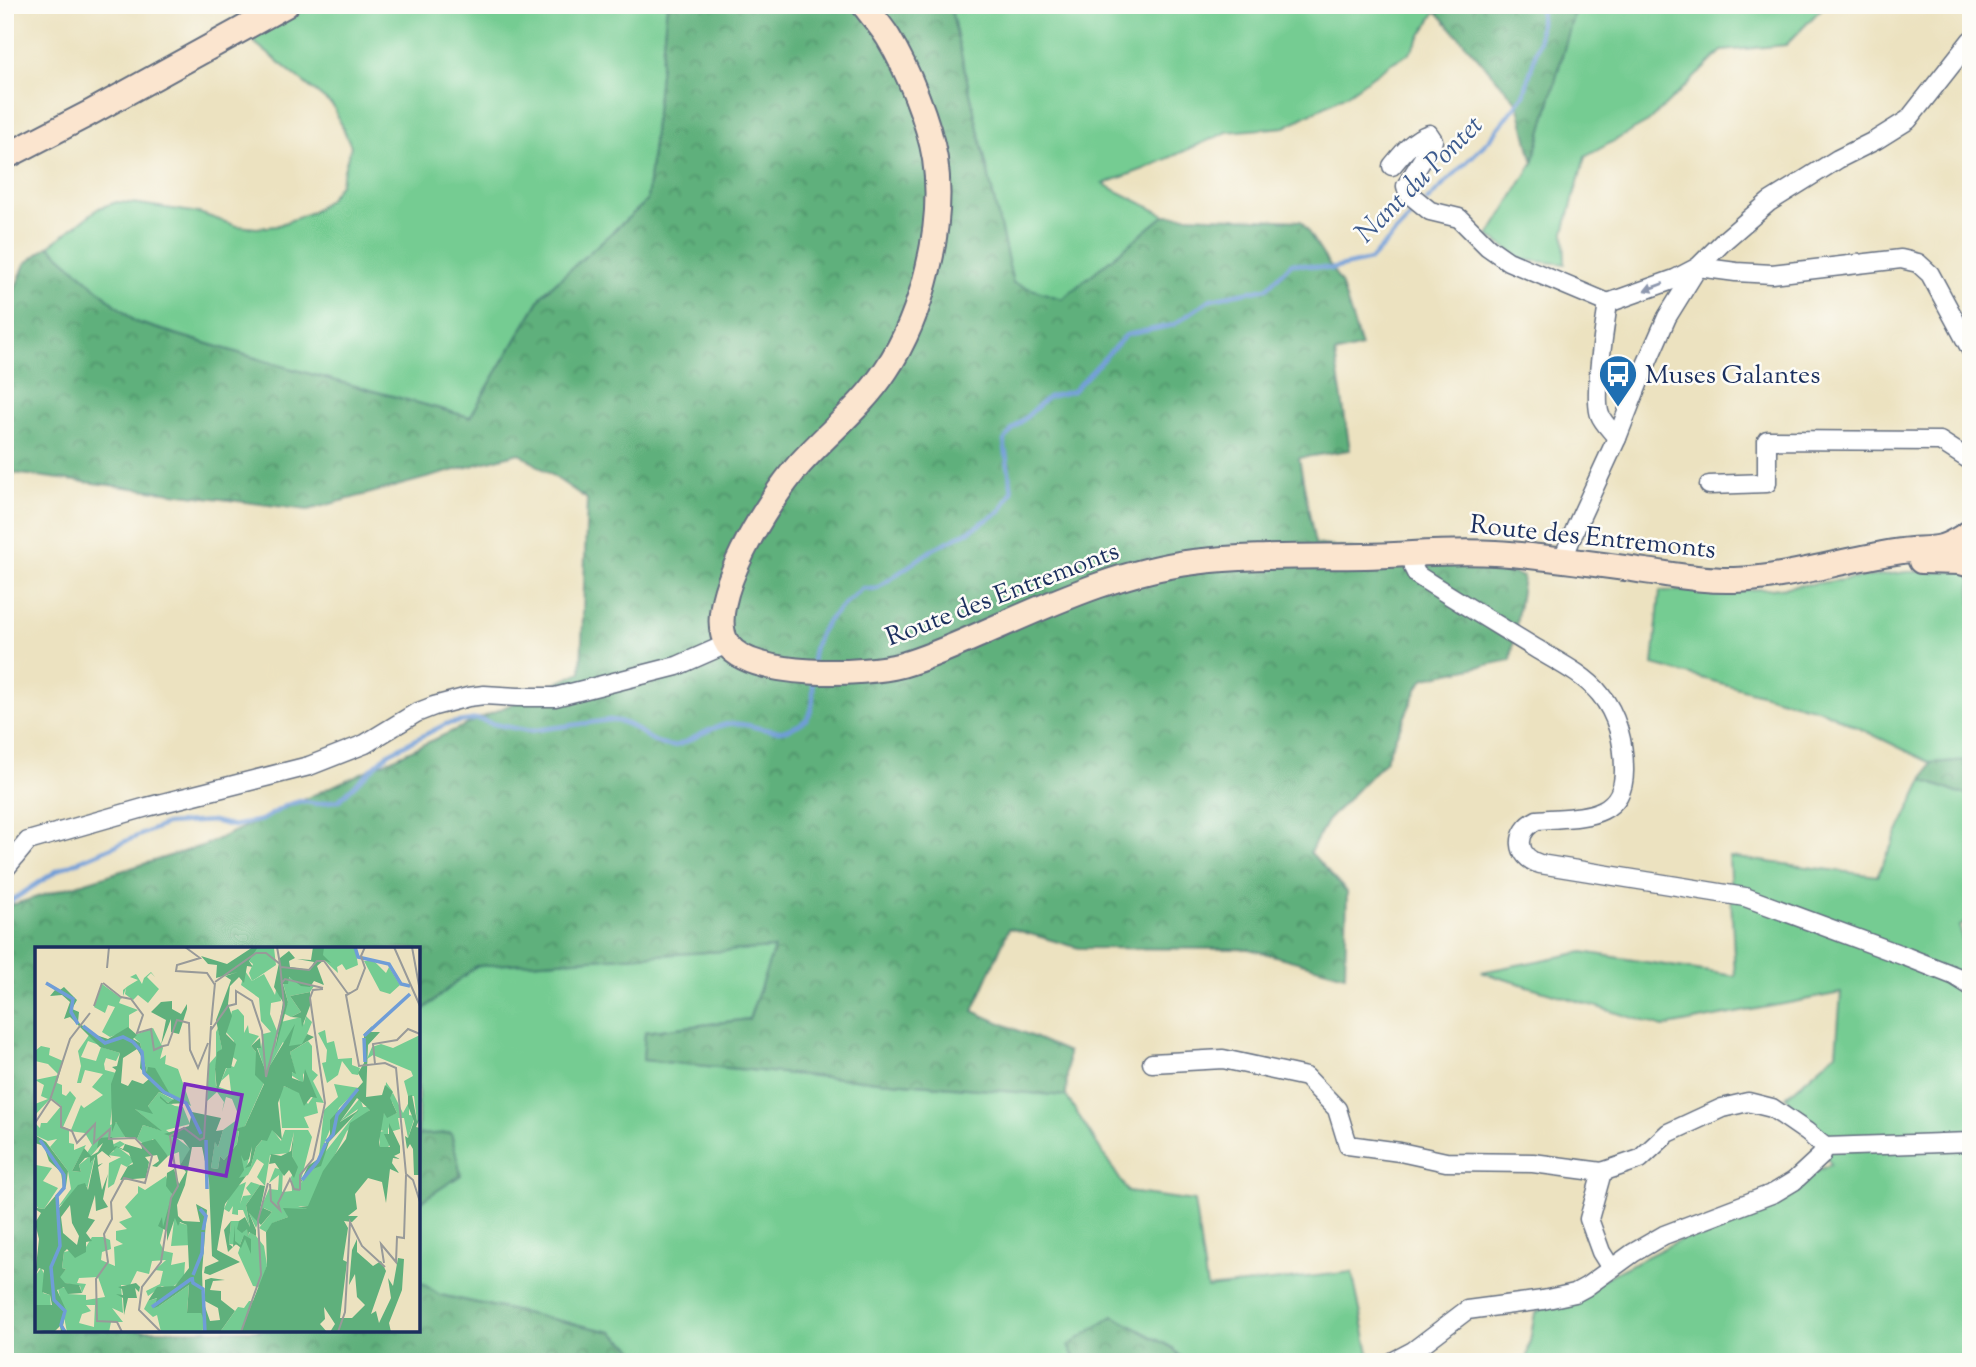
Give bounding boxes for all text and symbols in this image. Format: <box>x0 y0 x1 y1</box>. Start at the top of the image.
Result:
water label: Nant du Pontet <box>1347 107 1493 253</box>
one-way arrow <box>1644 282 1665 293</box>
bus stop icon: Muses Galantes <box>1597 353 1639 408</box>
place label: Muses Galantes <box>1645 358 1820 395</box>
street label: Route des Entremonts <box>1468 507 1718 570</box>
street label: Route des Entremonts <box>881 534 1125 657</box>
inset map <box>35 947 420 1332</box>

